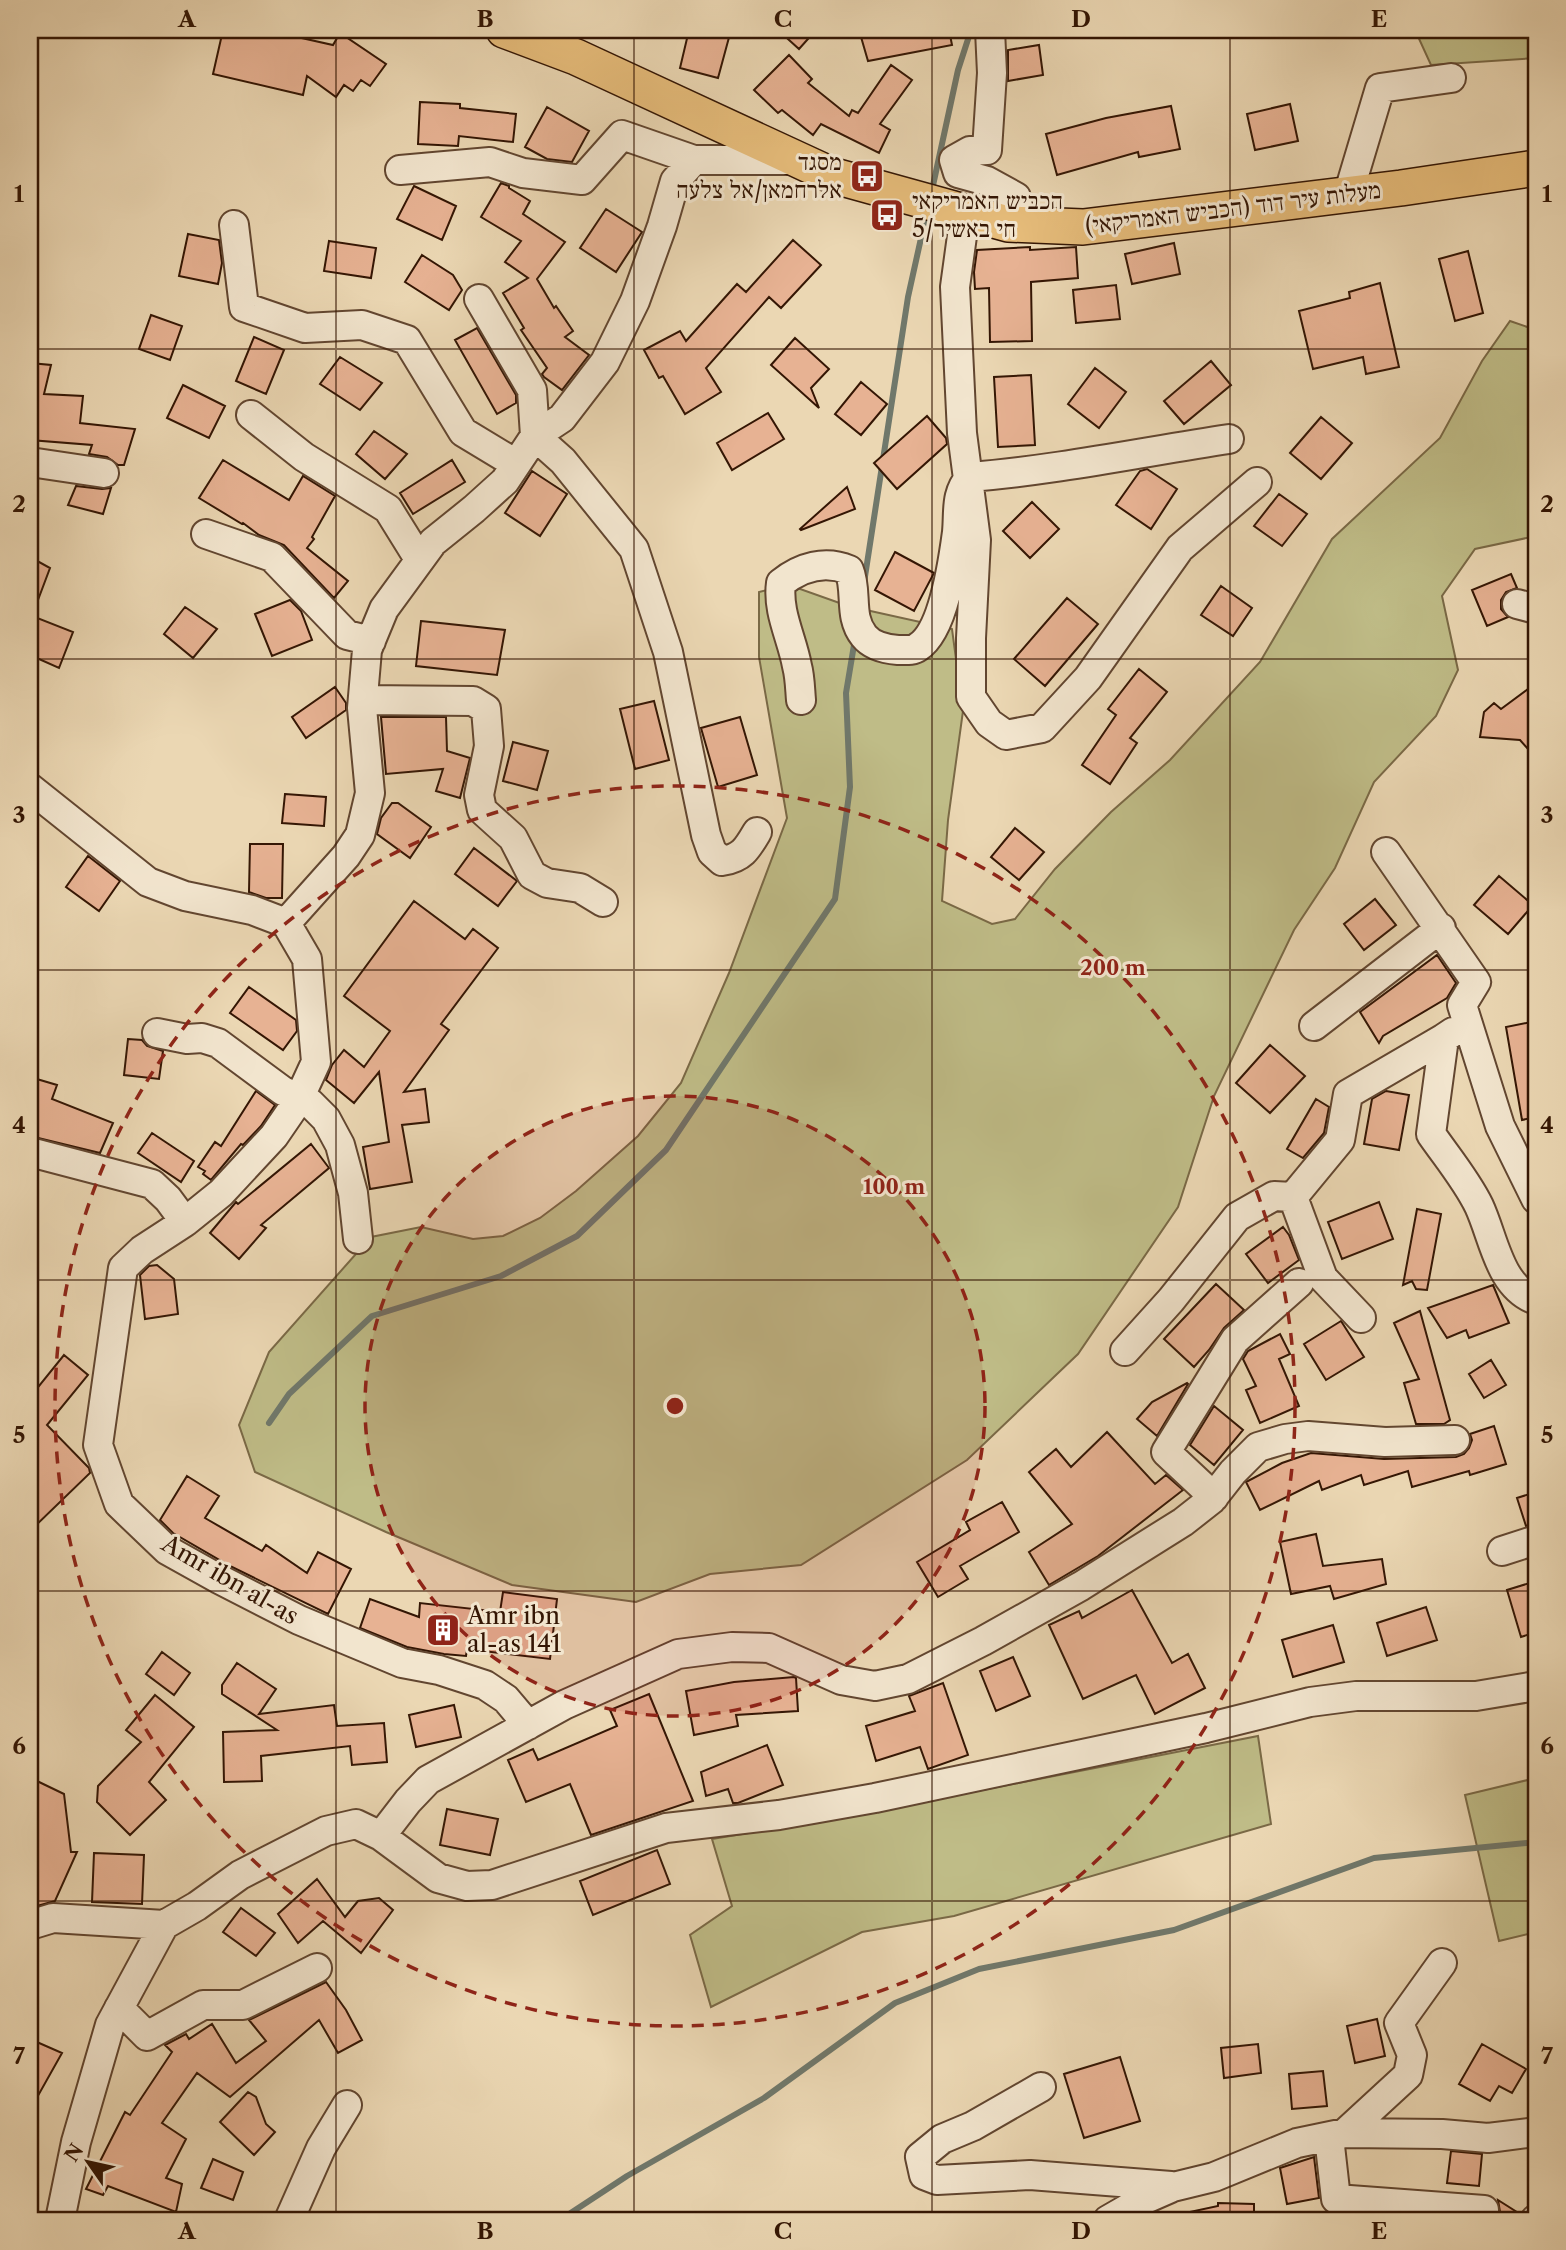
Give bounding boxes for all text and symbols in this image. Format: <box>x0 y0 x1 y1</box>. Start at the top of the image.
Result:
text: A <box>177 5 197 33</box>
text: B <box>476 5 494 33</box>
text: C <box>774 5 792 33</box>
text: D <box>1071 5 1091 33</box>
text: E <box>1371 5 1387 33</box>
place label: מסגד אלרחמאן/אל צלעה <box>676 147 842 204</box>
bus stop icon: מסגד אלרחמאן/אל צלעה <box>848 157 886 195</box>
street label: מעלות עיר דוד (הכביש האמריקאי) <box>1083 175 1382 240</box>
text: 1 <box>14 180 25 208</box>
text: 1 <box>1542 180 1553 208</box>
place label: הכביש האמריקאי 5/חי באשיר <box>912 186 1063 243</box>
bus stop icon: הכביש האמריקאי 5/חי באשיר <box>868 196 906 234</box>
text: 2 <box>12 490 26 518</box>
text: 2 <box>1540 490 1554 518</box>
text: 3 <box>13 801 26 829</box>
text: 3 <box>1541 801 1554 829</box>
text: 200 m <box>1080 955 1146 980</box>
text: 4 <box>12 1111 26 1139</box>
text: 4 <box>1540 1111 1554 1139</box>
text: 100 m <box>863 1174 925 1199</box>
centre of rings <box>663 1394 687 1418</box>
text: 5 <box>13 1421 25 1449</box>
text: 5 <box>1541 1421 1553 1449</box>
street label: Amr ibn al-as <box>156 1528 304 1630</box>
place label: Amr ibn al-as 141 <box>466 1601 561 1658</box>
building icon: Amr ibn al-as 141 <box>424 1611 462 1649</box>
text: 6 <box>12 1732 26 1760</box>
text: 6 <box>1540 1732 1554 1760</box>
text: 7 <box>13 2042 25 2070</box>
text: 7 <box>1541 2042 1553 2070</box>
north arrow <box>52 2128 122 2198</box>
text: N <box>60 2139 88 2166</box>
text: A <box>177 2217 197 2245</box>
text: B <box>476 2217 494 2245</box>
text: C <box>774 2217 792 2245</box>
text: D <box>1071 2217 1091 2245</box>
text: E <box>1371 2217 1387 2245</box>

